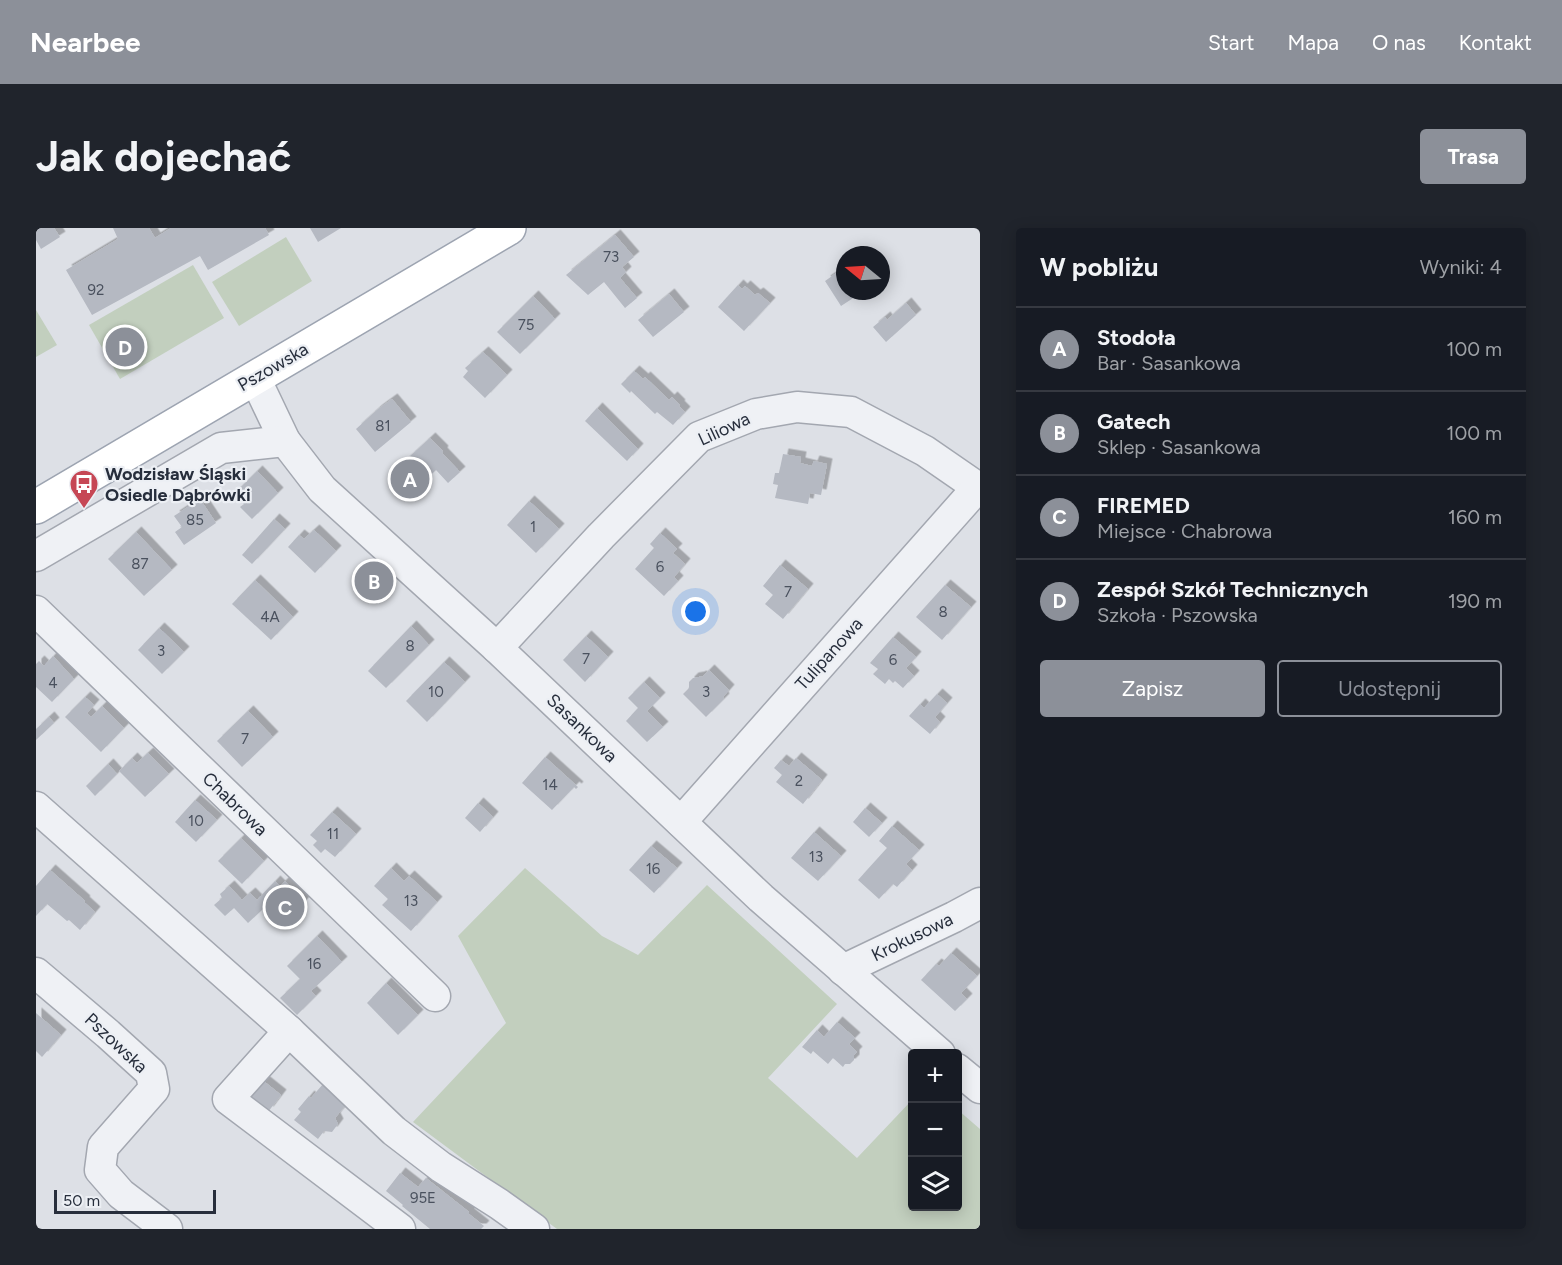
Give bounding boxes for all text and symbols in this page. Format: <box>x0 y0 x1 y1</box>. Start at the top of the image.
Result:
text: Nearbee <box>30 25 140 59</box>
text: Start <box>1208 30 1254 55</box>
text: Mapa <box>1287 30 1339 55</box>
text: O nas <box>1372 30 1426 55</box>
text: Kontakt <box>1459 30 1532 55</box>
button: Trasa <box>1420 129 1526 184</box>
text: Jak dojechać <box>36 131 291 182</box>
north arrow <box>836 246 890 300</box>
house number: 73 <box>603 248 619 266</box>
text: W pobliżu <box>1040 251 1158 283</box>
text: Wyniki: 4 <box>1420 255 1502 279</box>
house number: 92 <box>88 281 104 299</box>
house number: 75 <box>518 316 534 334</box>
pin: D <box>106 324 145 370</box>
text: Stodoła <box>1097 324 1176 351</box>
text: A <box>1052 337 1067 361</box>
text: 100 m <box>1446 337 1502 361</box>
street label: Pszowska <box>234 338 312 396</box>
text: Bar · Sasankowa <box>1097 351 1241 375</box>
street label: Liliowa <box>694 407 754 451</box>
text: Gatech <box>1097 408 1170 435</box>
house number: 81 <box>375 417 391 435</box>
text: B <box>1053 421 1066 445</box>
text: 100 m <box>1446 421 1502 445</box>
text: Sklep · Sasankowa <box>1097 435 1261 459</box>
pin: A <box>390 456 430 502</box>
place label: Wodzisław Śląski Osiedle Dąbrówki <box>105 463 251 506</box>
bus stop icon: Wodzisław Śląski Osiedle Dąbrówki <box>68 468 100 510</box>
text: FIREMED <box>1097 492 1190 519</box>
text: C <box>1052 505 1067 529</box>
text: 160 m <box>1448 505 1502 529</box>
house number: 85 <box>186 511 204 529</box>
house number: 1 <box>530 518 536 536</box>
text: Miejsce · Chabrowa <box>1097 519 1272 543</box>
house number: 87 <box>131 555 149 573</box>
pin: B <box>354 558 394 604</box>
house number: 6 <box>656 558 665 576</box>
text: Zespół Szkół Technicznych <box>1097 576 1368 603</box>
house number: 7 <box>784 583 792 601</box>
text: D <box>1053 589 1067 613</box>
text: 190 m <box>1448 589 1502 613</box>
your location <box>681 597 710 626</box>
house number: 8 <box>938 603 948 621</box>
text: Szkoła · Pszowska <box>1097 603 1258 627</box>
house number: 4A <box>260 608 280 626</box>
street label: Tulipanowa <box>791 613 867 695</box>
house number: 8 <box>405 637 415 655</box>
house number: 3 <box>157 642 165 660</box>
house number: 7 <box>582 650 590 668</box>
house number: 6 <box>889 651 898 669</box>
button: Zapisz <box>1040 660 1265 717</box>
button: Udostępnij <box>1277 660 1502 717</box>
house number: 4 <box>48 674 58 692</box>
house number: 10 <box>428 683 444 701</box>
house number: 3 <box>702 683 710 701</box>
street label: Sasankowa <box>542 689 622 767</box>
house number: 7 <box>241 730 249 748</box>
street label: Chabrowa <box>198 768 272 840</box>
house number: 2 <box>795 772 803 790</box>
house number: 14 <box>542 776 558 794</box>
house number: 10 <box>188 812 204 830</box>
house number: 11 <box>327 825 339 843</box>
house number: 13 <box>809 848 823 866</box>
house number: 16 <box>646 860 661 878</box>
pin: C <box>266 884 304 930</box>
house number: 13 <box>404 892 418 910</box>
street label: Krokusowa <box>868 908 956 966</box>
house number: 16 <box>307 955 322 973</box>
street label: Pszowska <box>80 1008 152 1078</box>
map controls <box>908 1049 962 1211</box>
button: + <box>908 1049 962 1103</box>
button: − <box>908 1103 962 1157</box>
button: layers <box>908 1157 962 1211</box>
scale bar <box>54 1187 216 1214</box>
house number: 95E <box>410 1189 436 1207</box>
text: 50 m <box>63 1191 100 1210</box>

